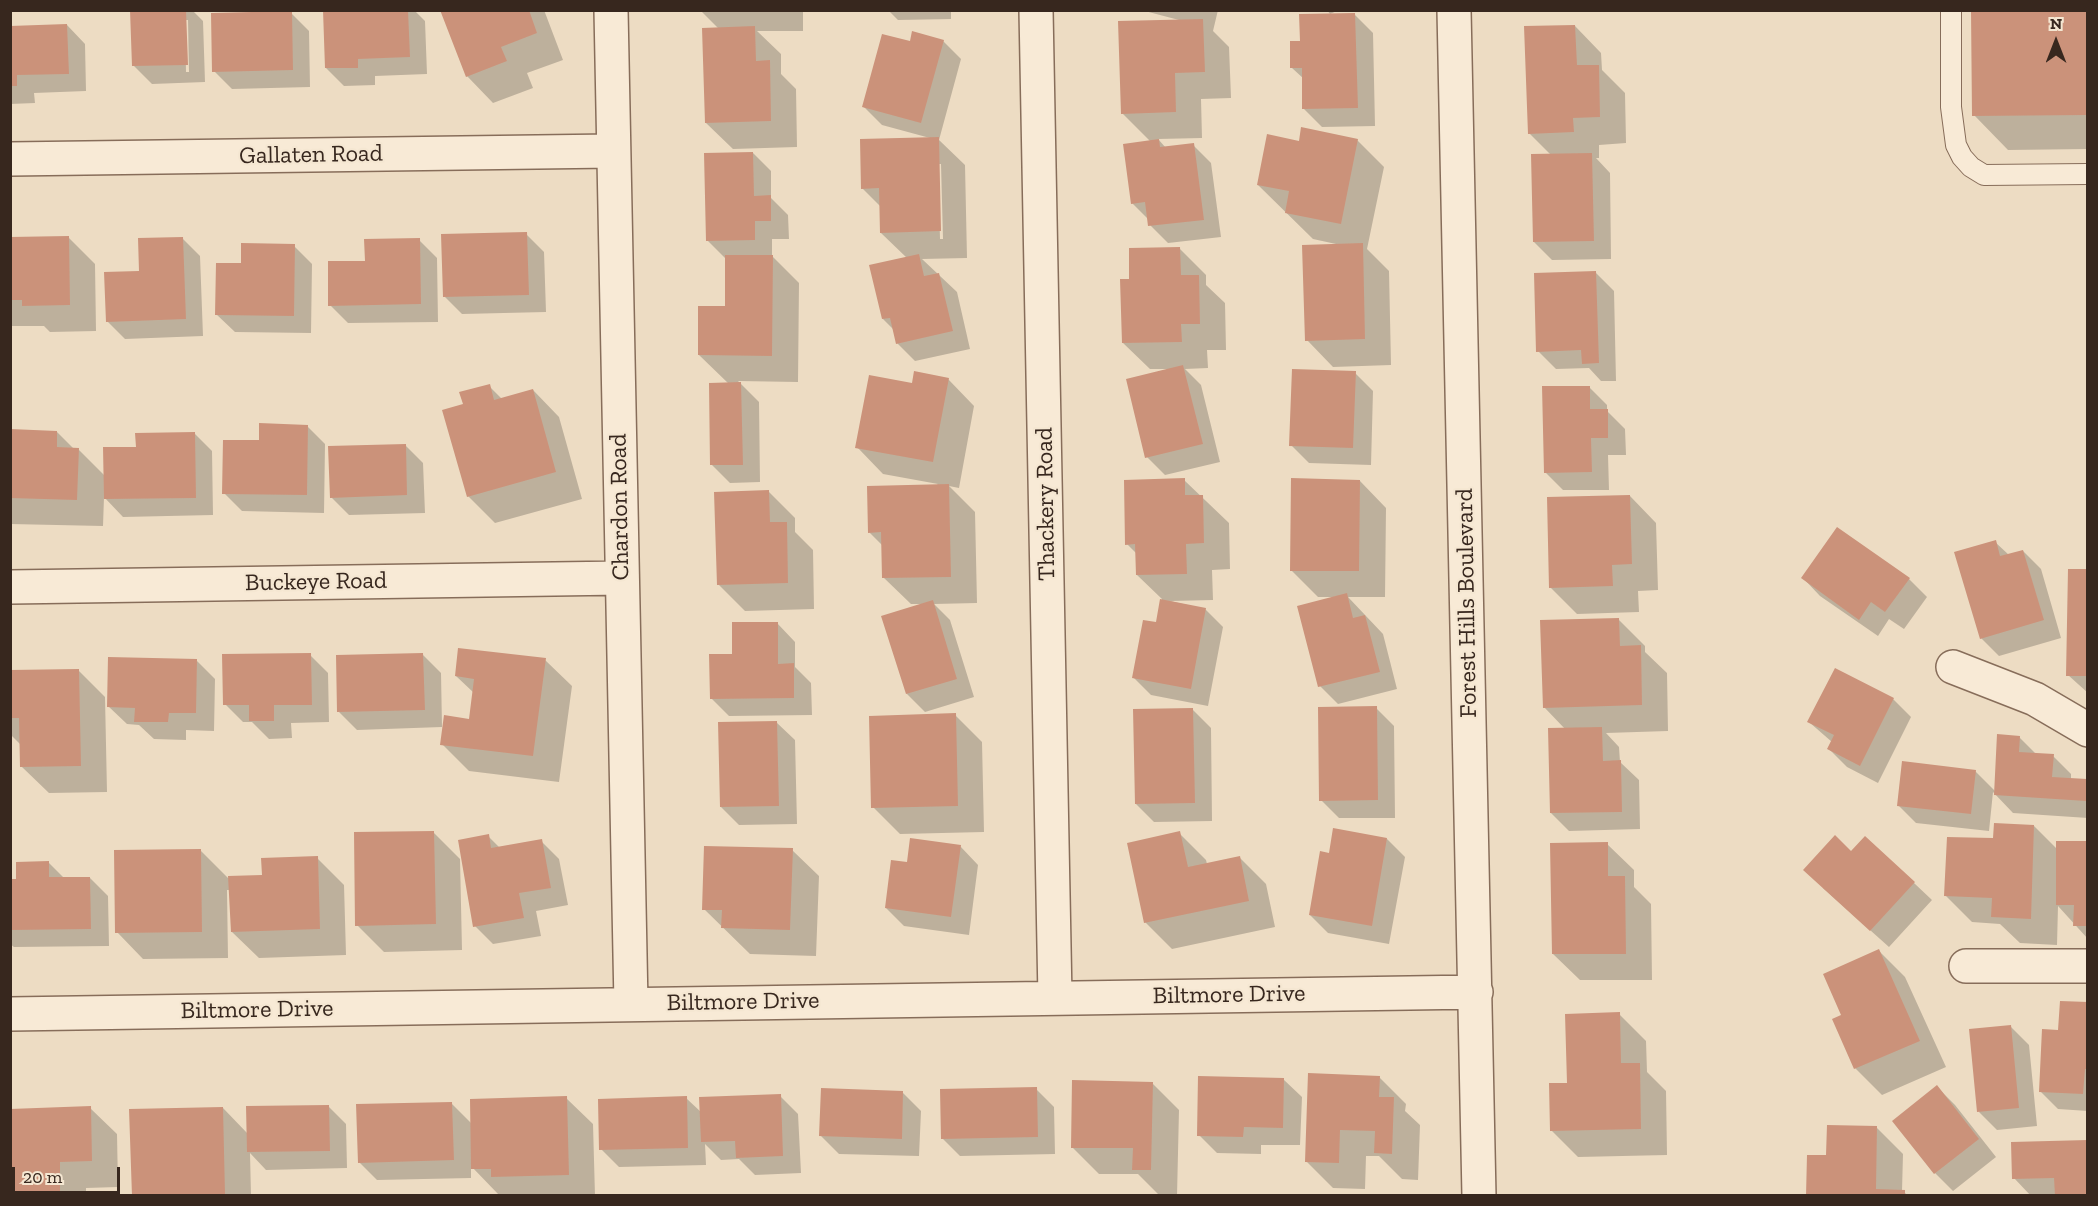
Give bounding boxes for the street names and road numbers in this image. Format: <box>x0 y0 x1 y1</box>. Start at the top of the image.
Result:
street label: Gallaten Road <box>239 139 383 171</box>
street label: Thackery Road <box>1030 427 1062 581</box>
street label: Chardon Road <box>604 433 636 581</box>
street label: Forest Hills Boulevard <box>1451 488 1483 718</box>
street label: Buckeye Road <box>245 566 387 598</box>
street label: Biltmore Drive <box>1152 979 1306 1011</box>
street label: Biltmore Drive <box>666 986 820 1018</box>
street label: Biltmore Drive <box>180 994 334 1026</box>

